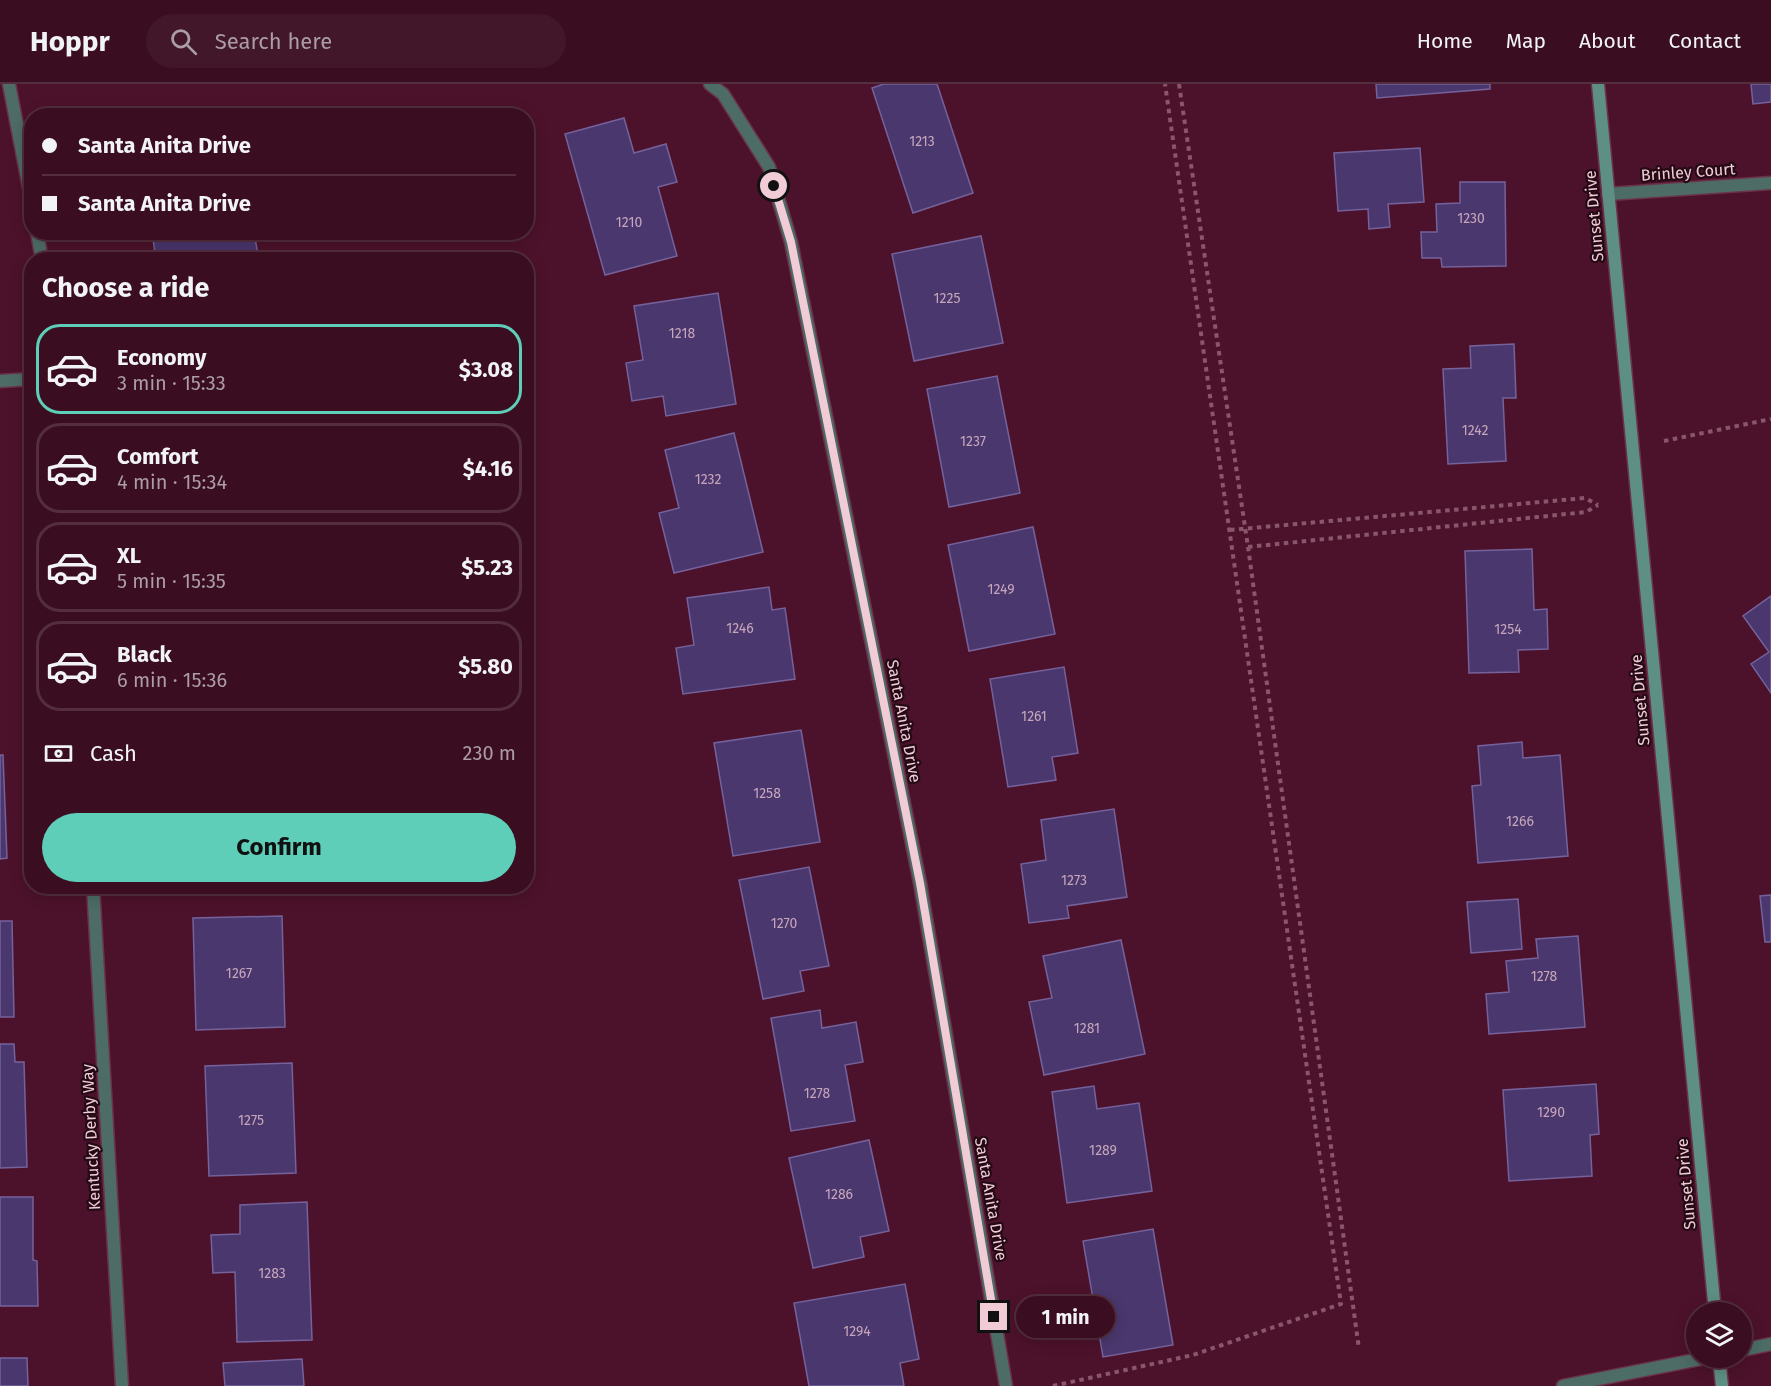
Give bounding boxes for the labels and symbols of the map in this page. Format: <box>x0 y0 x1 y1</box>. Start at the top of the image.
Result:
house number: 1213 <box>909 133 935 150</box>
street label: Brinley Court <box>1640 159 1736 185</box>
street label: Sunset Drive <box>1581 170 1607 262</box>
route start <box>760 172 787 199</box>
house number: 1230 <box>1457 210 1485 227</box>
house number: 1210 <box>616 214 642 231</box>
house number: 1225 <box>934 290 960 307</box>
house number: 1218 <box>669 325 695 342</box>
house number: 1242 <box>1462 422 1488 439</box>
house number: 1237 <box>960 433 986 450</box>
house number: 1232 <box>695 471 721 488</box>
house number: 1249 <box>987 581 1015 598</box>
house number: 1246 <box>726 620 754 637</box>
house number: 1254 <box>1494 621 1522 638</box>
street label: Sunset Drive <box>1627 654 1653 746</box>
street label: Santa Anita Drive <box>883 658 925 784</box>
house number: 1261 <box>1021 708 1047 725</box>
house number: 1258 <box>753 785 781 802</box>
house number: 1266 <box>1506 813 1534 830</box>
house number: 1273 <box>1061 872 1087 889</box>
house number: 1270 <box>771 915 798 932</box>
house number: 1267 <box>226 965 252 982</box>
house number: 1278 <box>1531 968 1558 985</box>
house number: 1281 <box>1074 1020 1100 1037</box>
street label: Kentucky Derby Way <box>78 1063 104 1210</box>
house number: 1278 <box>804 1085 831 1102</box>
house number: 1290 <box>1537 1104 1565 1121</box>
house number: 1275 <box>238 1112 264 1129</box>
street label: Santa Anita Drive <box>971 1136 1011 1262</box>
street label: Sunset Drive <box>1673 1138 1699 1230</box>
house number: 1289 <box>1089 1142 1117 1159</box>
house number: 1286 <box>825 1186 853 1203</box>
house number: 1283 <box>258 1265 286 1282</box>
callout: 1 min <box>1015 1296 1114 1338</box>
route end <box>980 1303 1007 1330</box>
house number: 1294 <box>843 1323 871 1340</box>

